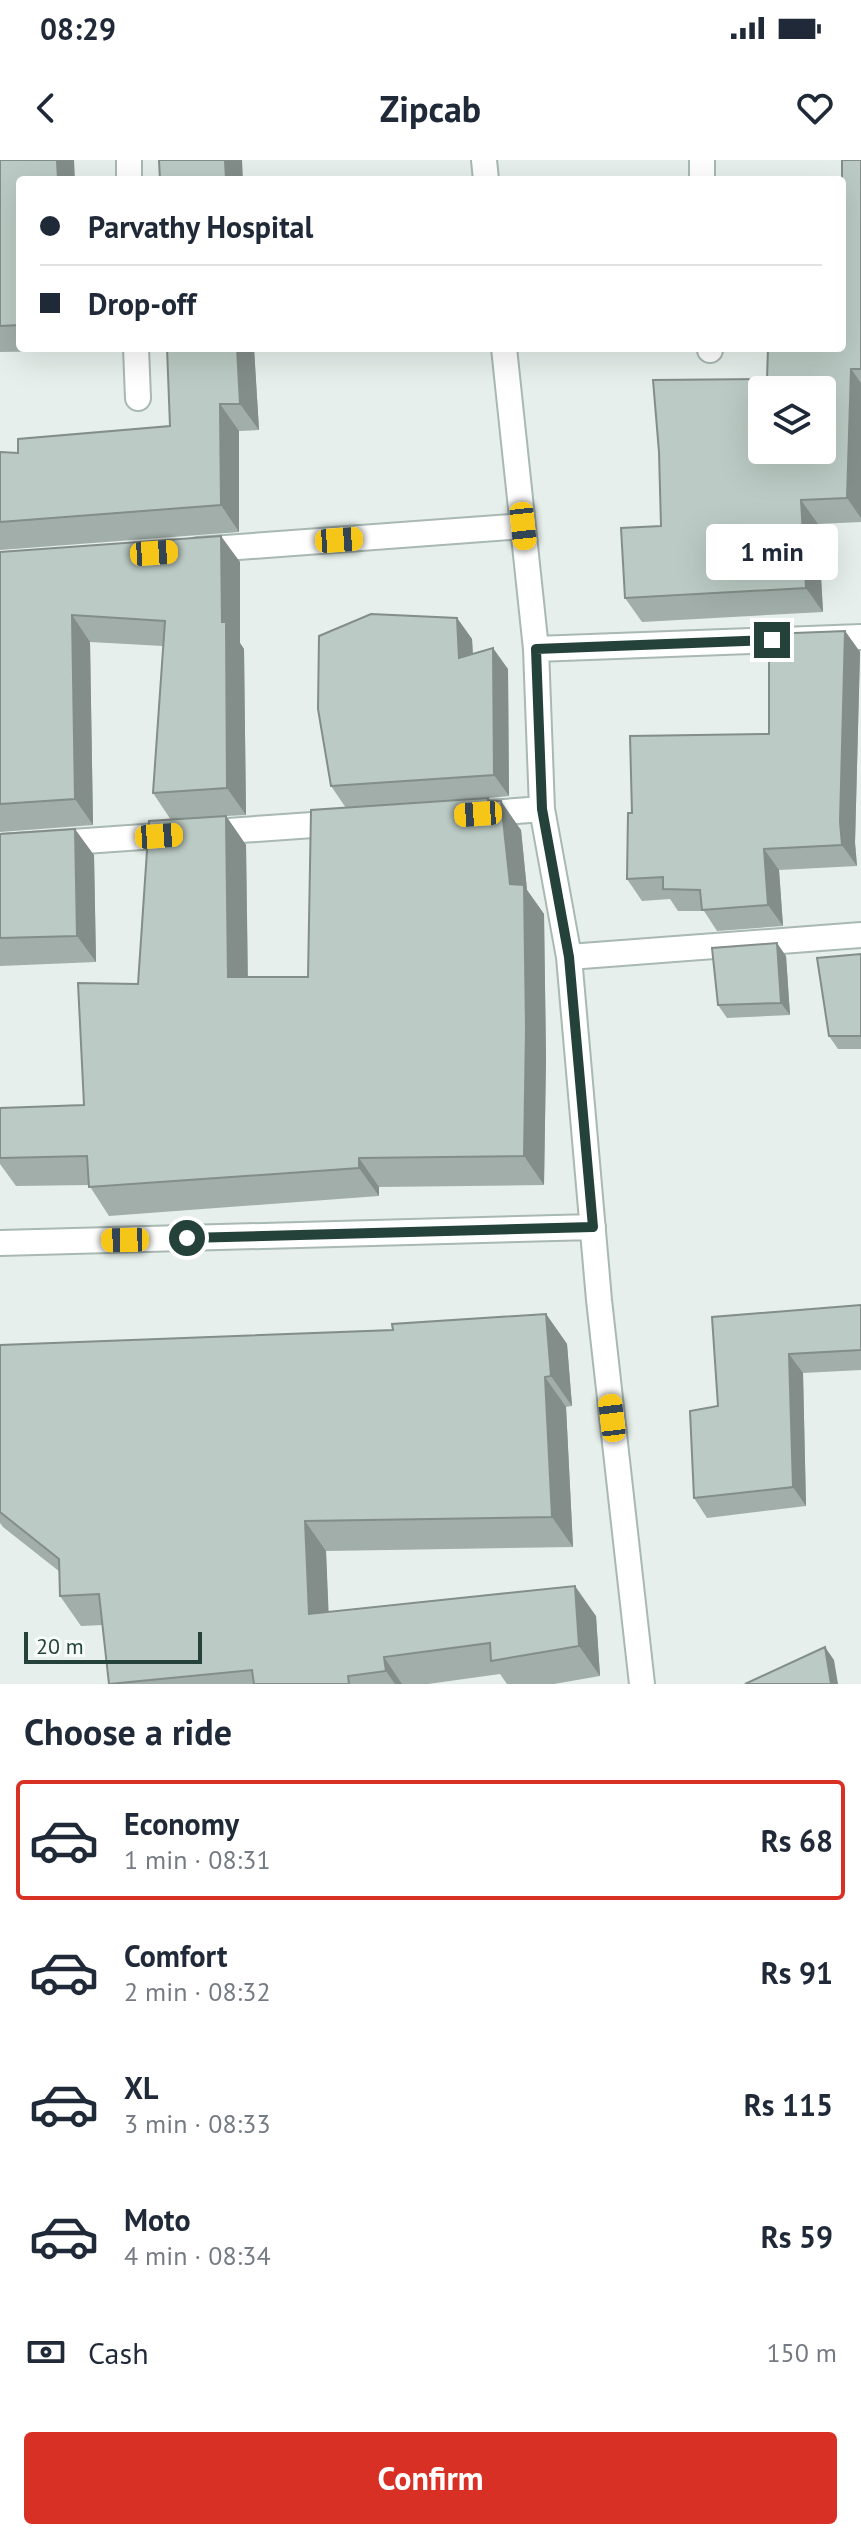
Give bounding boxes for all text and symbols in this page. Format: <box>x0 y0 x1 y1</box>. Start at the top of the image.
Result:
text: 08:29 <box>40 9 116 48</box>
text: Zipcab <box>380 85 481 132</box>
icon: back <box>24 86 68 130</box>
icon: heart <box>793 86 837 130</box>
text: Parvathy Hospital <box>88 207 313 246</box>
text: Drop-off <box>88 284 196 323</box>
map controls <box>748 376 836 464</box>
button: layers <box>748 376 836 464</box>
car <box>509 501 537 551</box>
callout: 1 min <box>706 524 838 580</box>
car <box>314 526 364 554</box>
text: 1 min <box>740 535 804 568</box>
car <box>129 539 179 567</box>
route end <box>754 622 790 658</box>
car <box>453 800 503 828</box>
car <box>134 822 184 850</box>
route start <box>169 1220 205 1256</box>
car <box>101 1228 149 1252</box>
car <box>597 1393 627 1443</box>
scale bar <box>24 1628 202 1664</box>
text: 20 m <box>36 1632 84 1660</box>
text: Choose a ride <box>24 1708 232 1755</box>
icon: car <box>28 1804 100 1876</box>
text: Economy <box>124 1804 239 1843</box>
text: Rs 68 <box>761 1821 833 1860</box>
text: 1 min · 08:31 <box>124 1843 271 1876</box>
icon: car <box>28 1936 100 2008</box>
text: Comfort <box>124 1936 227 1975</box>
text: Rs 91 <box>761 1953 833 1992</box>
text: 2 min · 08:32 <box>124 1975 271 2008</box>
icon: car <box>28 2068 100 2140</box>
text: XL <box>124 2068 158 2107</box>
text: Rs 115 <box>744 2085 833 2124</box>
text: 3 min · 08:33 <box>124 2107 271 2140</box>
icon: car <box>28 2200 100 2272</box>
text: Moto <box>124 2200 191 2239</box>
text: Rs 59 <box>761 2217 833 2256</box>
text: 4 min · 08:34 <box>124 2239 271 2272</box>
icon: cash <box>24 2330 68 2374</box>
text: Cash <box>88 2333 149 2372</box>
text: 150 m <box>766 2336 837 2369</box>
button: Confirm <box>24 2432 837 2524</box>

